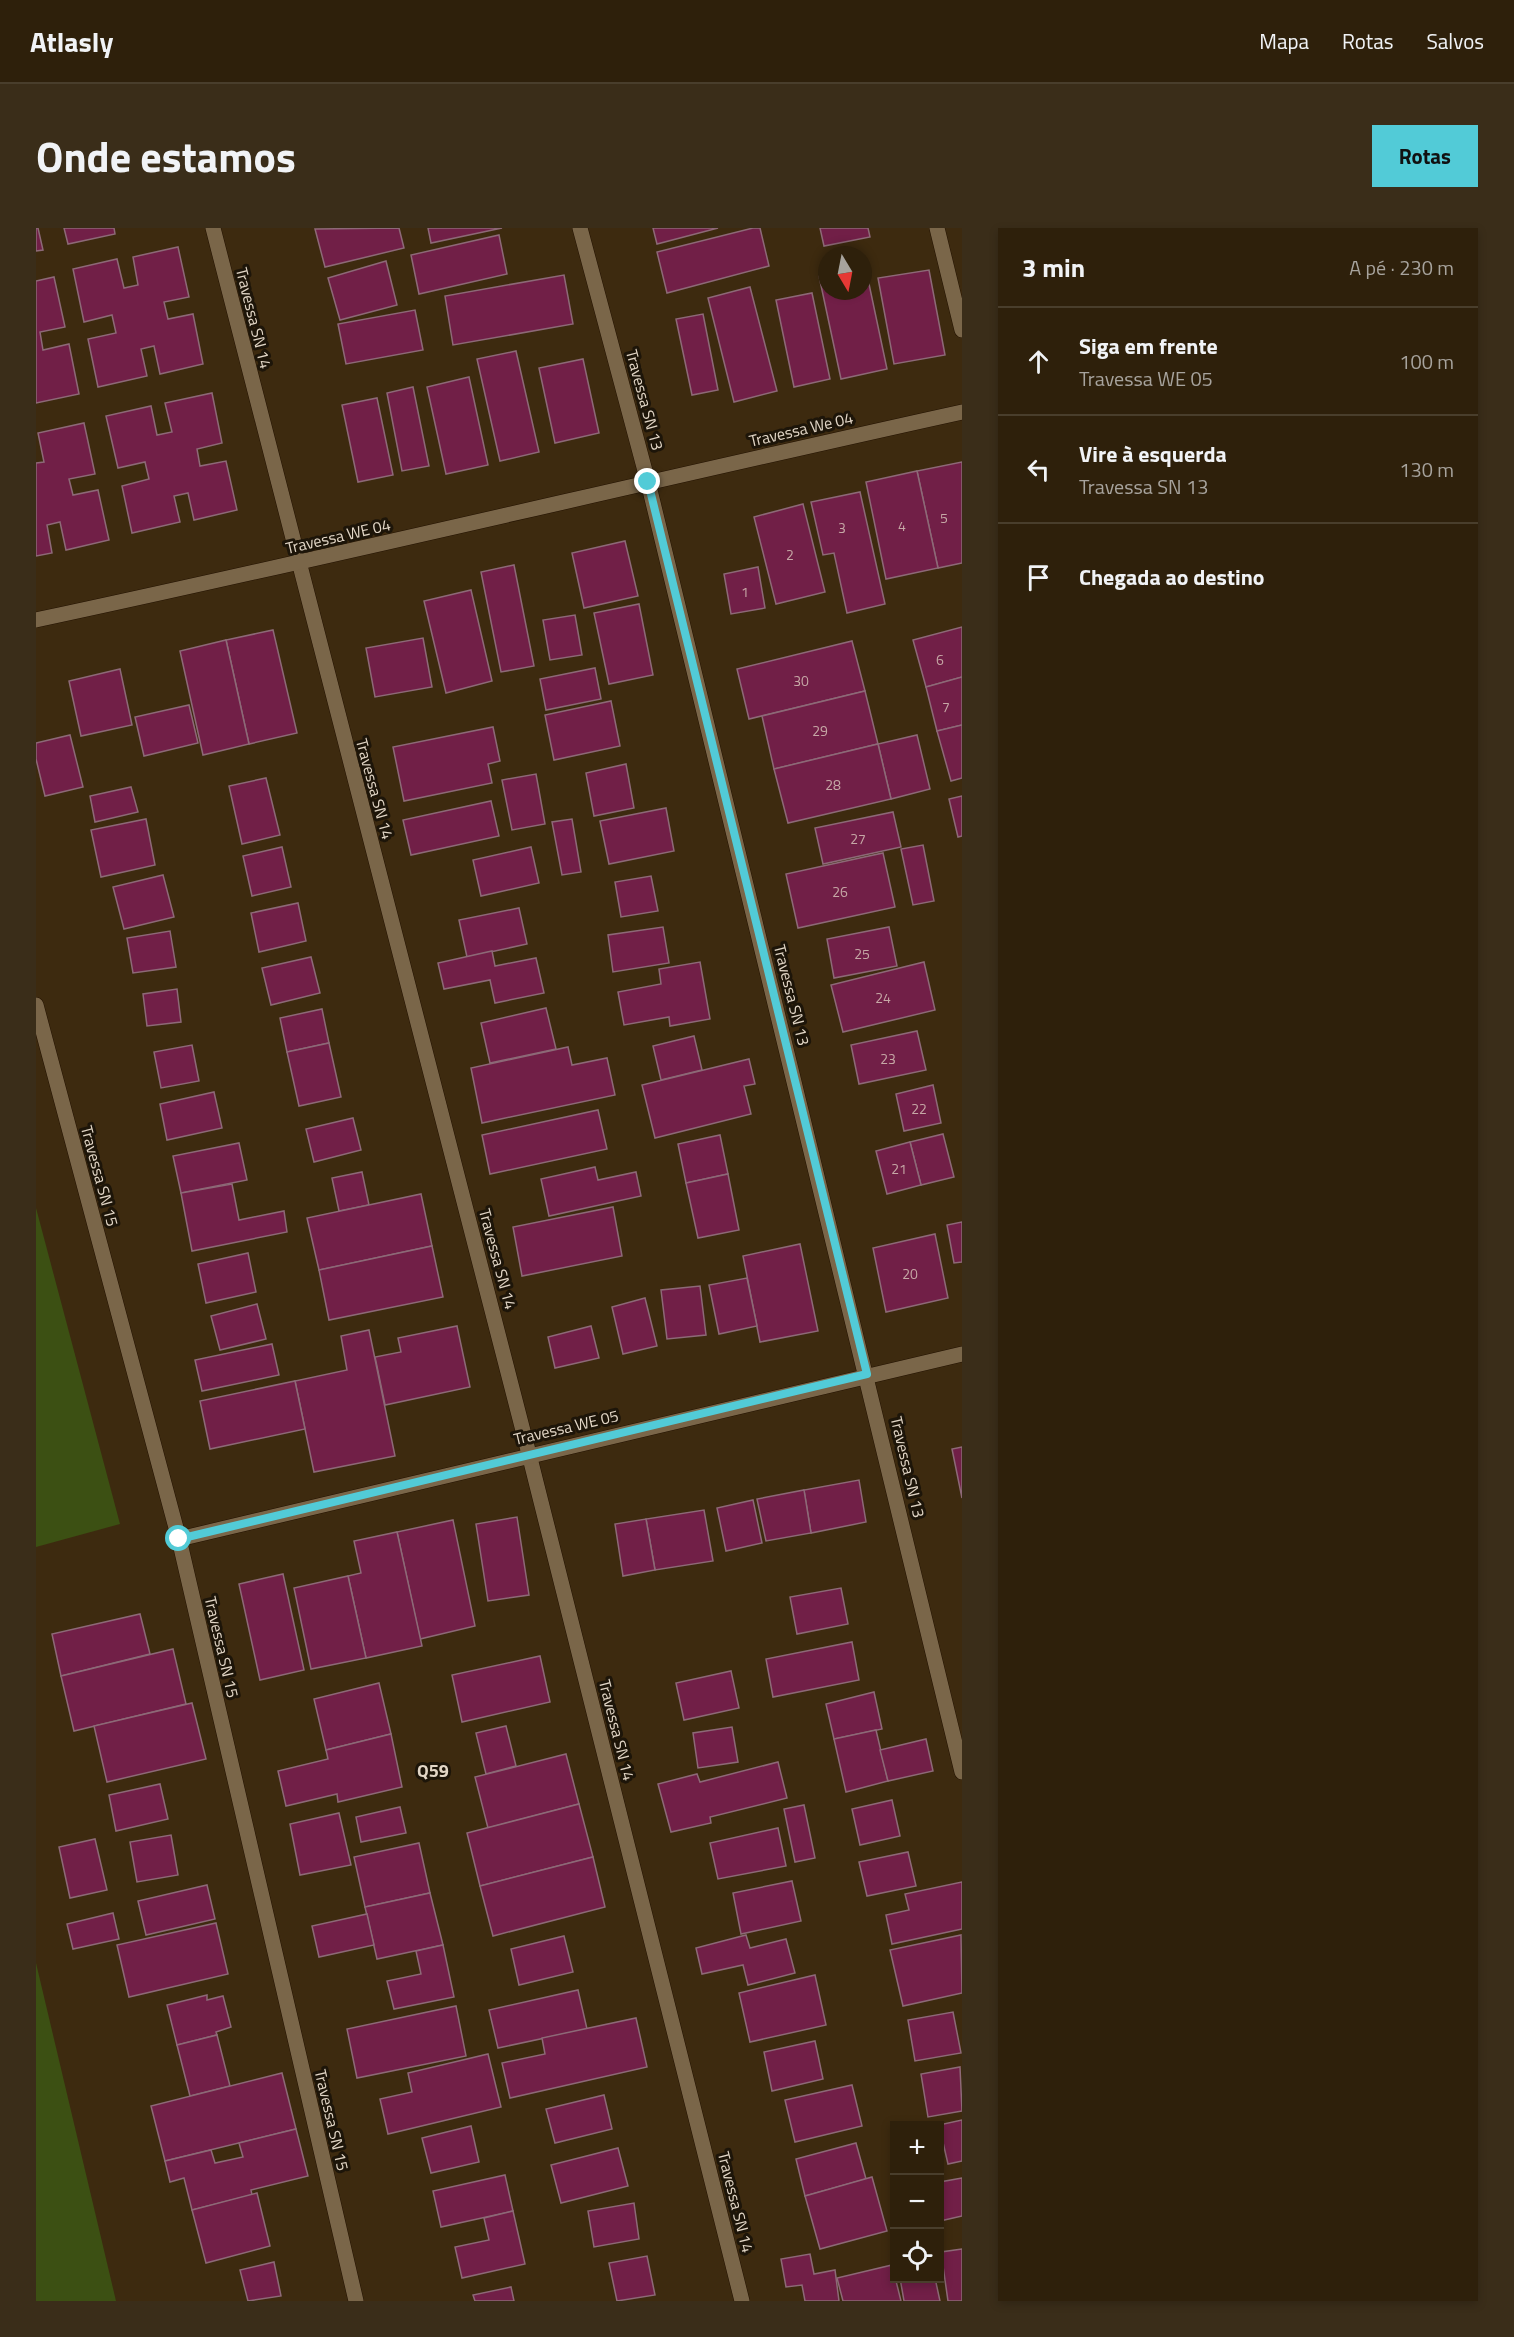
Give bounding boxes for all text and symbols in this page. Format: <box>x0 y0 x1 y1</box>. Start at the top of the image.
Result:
text: Atlasly <box>30 20 113 63</box>
text: Mapa <box>1259 25 1309 57</box>
text: Rotas <box>1342 25 1393 57</box>
text: Salvos <box>1426 25 1484 57</box>
text: Onde estamos <box>36 124 296 188</box>
button: Rotas <box>1372 125 1478 187</box>
north arrow <box>818 246 872 300</box>
text: 3 min <box>1022 248 1085 287</box>
text: A pé · 230 m <box>1349 252 1454 283</box>
street label: Travessa SN 14 <box>230 265 278 371</box>
text: Siga em frente <box>1079 329 1218 363</box>
icon: ahead <box>1022 345 1055 378</box>
text: 100 m <box>1399 346 1454 377</box>
street label: Travessa SN 13 <box>620 347 670 453</box>
text: Travessa WE 05 <box>1079 363 1213 394</box>
street label: Travessa We 04 <box>747 405 855 453</box>
text: Vire à esquerda <box>1079 437 1227 471</box>
icon: left <box>1022 453 1055 486</box>
text: 130 m <box>1399 454 1454 485</box>
route end <box>634 468 660 494</box>
text: Travessa SN 13 <box>1079 471 1208 502</box>
house number: 5 <box>940 507 948 528</box>
street label: Travessa WE 04 <box>283 512 393 560</box>
house number: 4 <box>898 515 906 536</box>
house number: 3 <box>838 517 846 538</box>
house number: 2 <box>786 544 794 565</box>
text: Chegada ao destino <box>1079 560 1265 594</box>
icon: arrive <box>1022 561 1055 594</box>
house number: 1 <box>741 581 749 602</box>
house number: 6 <box>936 649 944 670</box>
house number: 30 <box>793 670 809 691</box>
house number: 7 <box>942 696 950 717</box>
house number: 29 <box>812 720 828 741</box>
street label: Travessa SN 14 <box>350 736 400 842</box>
house number: 28 <box>825 774 841 795</box>
house number: 27 <box>850 828 866 849</box>
house number: 26 <box>832 881 848 902</box>
street label: Travessa SN 13 <box>768 942 816 1048</box>
house number: 25 <box>854 943 870 964</box>
house number: 24 <box>875 987 891 1008</box>
house number: 23 <box>880 1048 896 1069</box>
house number: 22 <box>911 1098 927 1119</box>
street label: Travessa SN 15 <box>75 1123 125 1229</box>
house number: 21 <box>891 1158 907 1179</box>
street label: Travessa SN 14 <box>473 1206 523 1312</box>
house number: 20 <box>902 1263 918 1284</box>
street label: Travessa WE 05 <box>511 1403 621 1451</box>
street label: Travessa SN 13 <box>885 1414 931 1520</box>
route start <box>165 1525 191 1551</box>
street label: Travessa SN 15 <box>199 1594 245 1700</box>
street label: Travessa SN 14 <box>593 1677 641 1783</box>
district label: Q59 <box>417 1757 449 1784</box>
street label: Travessa SN 15 <box>309 2067 355 2173</box>
map controls <box>890 2121 944 2283</box>
button: + <box>890 2121 944 2175</box>
street label: Travessa SN 14 <box>712 2149 760 2255</box>
button: − <box>890 2175 944 2229</box>
button: locate <box>890 2229 944 2283</box>

